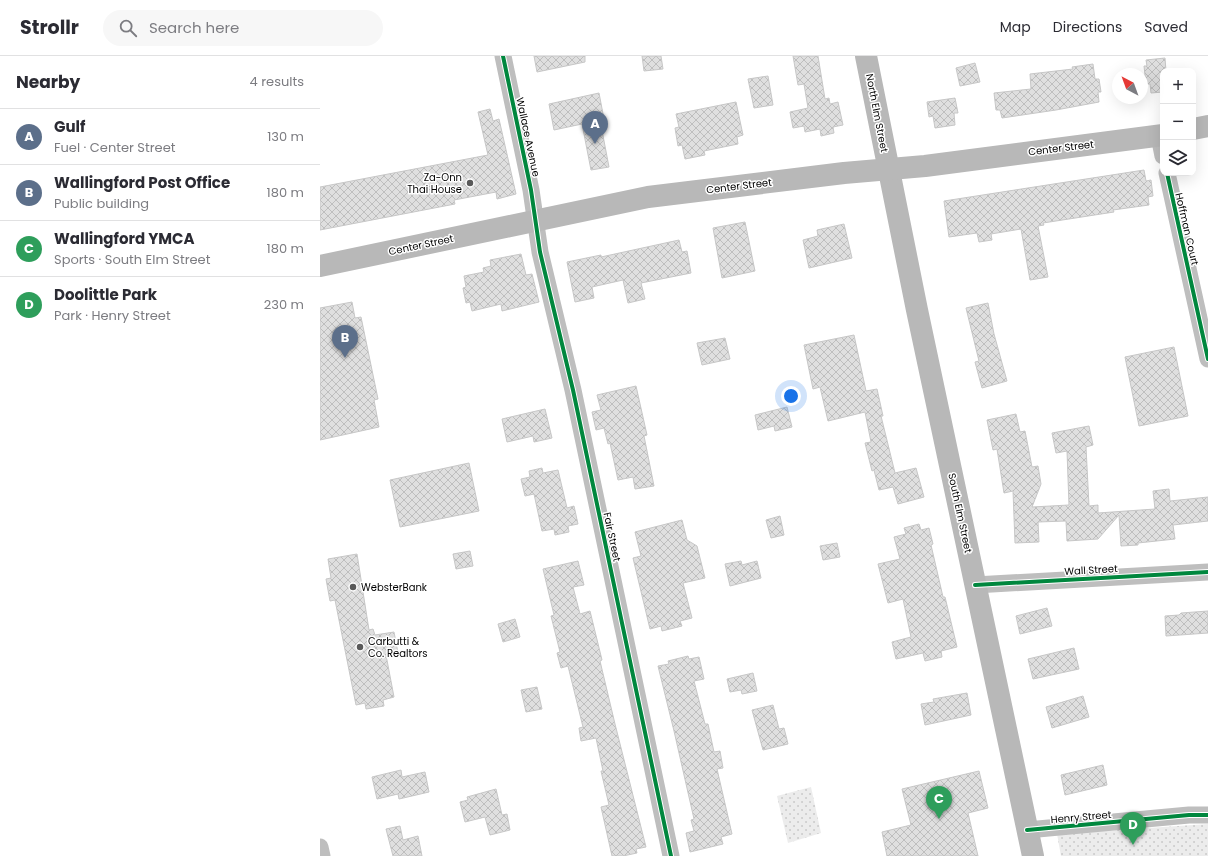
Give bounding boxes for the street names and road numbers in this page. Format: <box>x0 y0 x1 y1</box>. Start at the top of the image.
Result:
street label: North Elm Street <box>862 72 892 154</box>
street label: Wallace Avenue <box>512 96 544 178</box>
street label: Center Street <box>1027 137 1095 159</box>
street label: Center Street <box>705 175 773 197</box>
street label: Hoffman Court <box>1171 191 1203 267</box>
street label: Center Street <box>387 231 455 259</box>
street label: South Elm Street <box>944 472 976 555</box>
street label: Fair Street <box>599 511 625 563</box>
street label: Wall Street <box>1064 561 1118 579</box>
street label: Henry Street <box>1050 807 1112 827</box>

